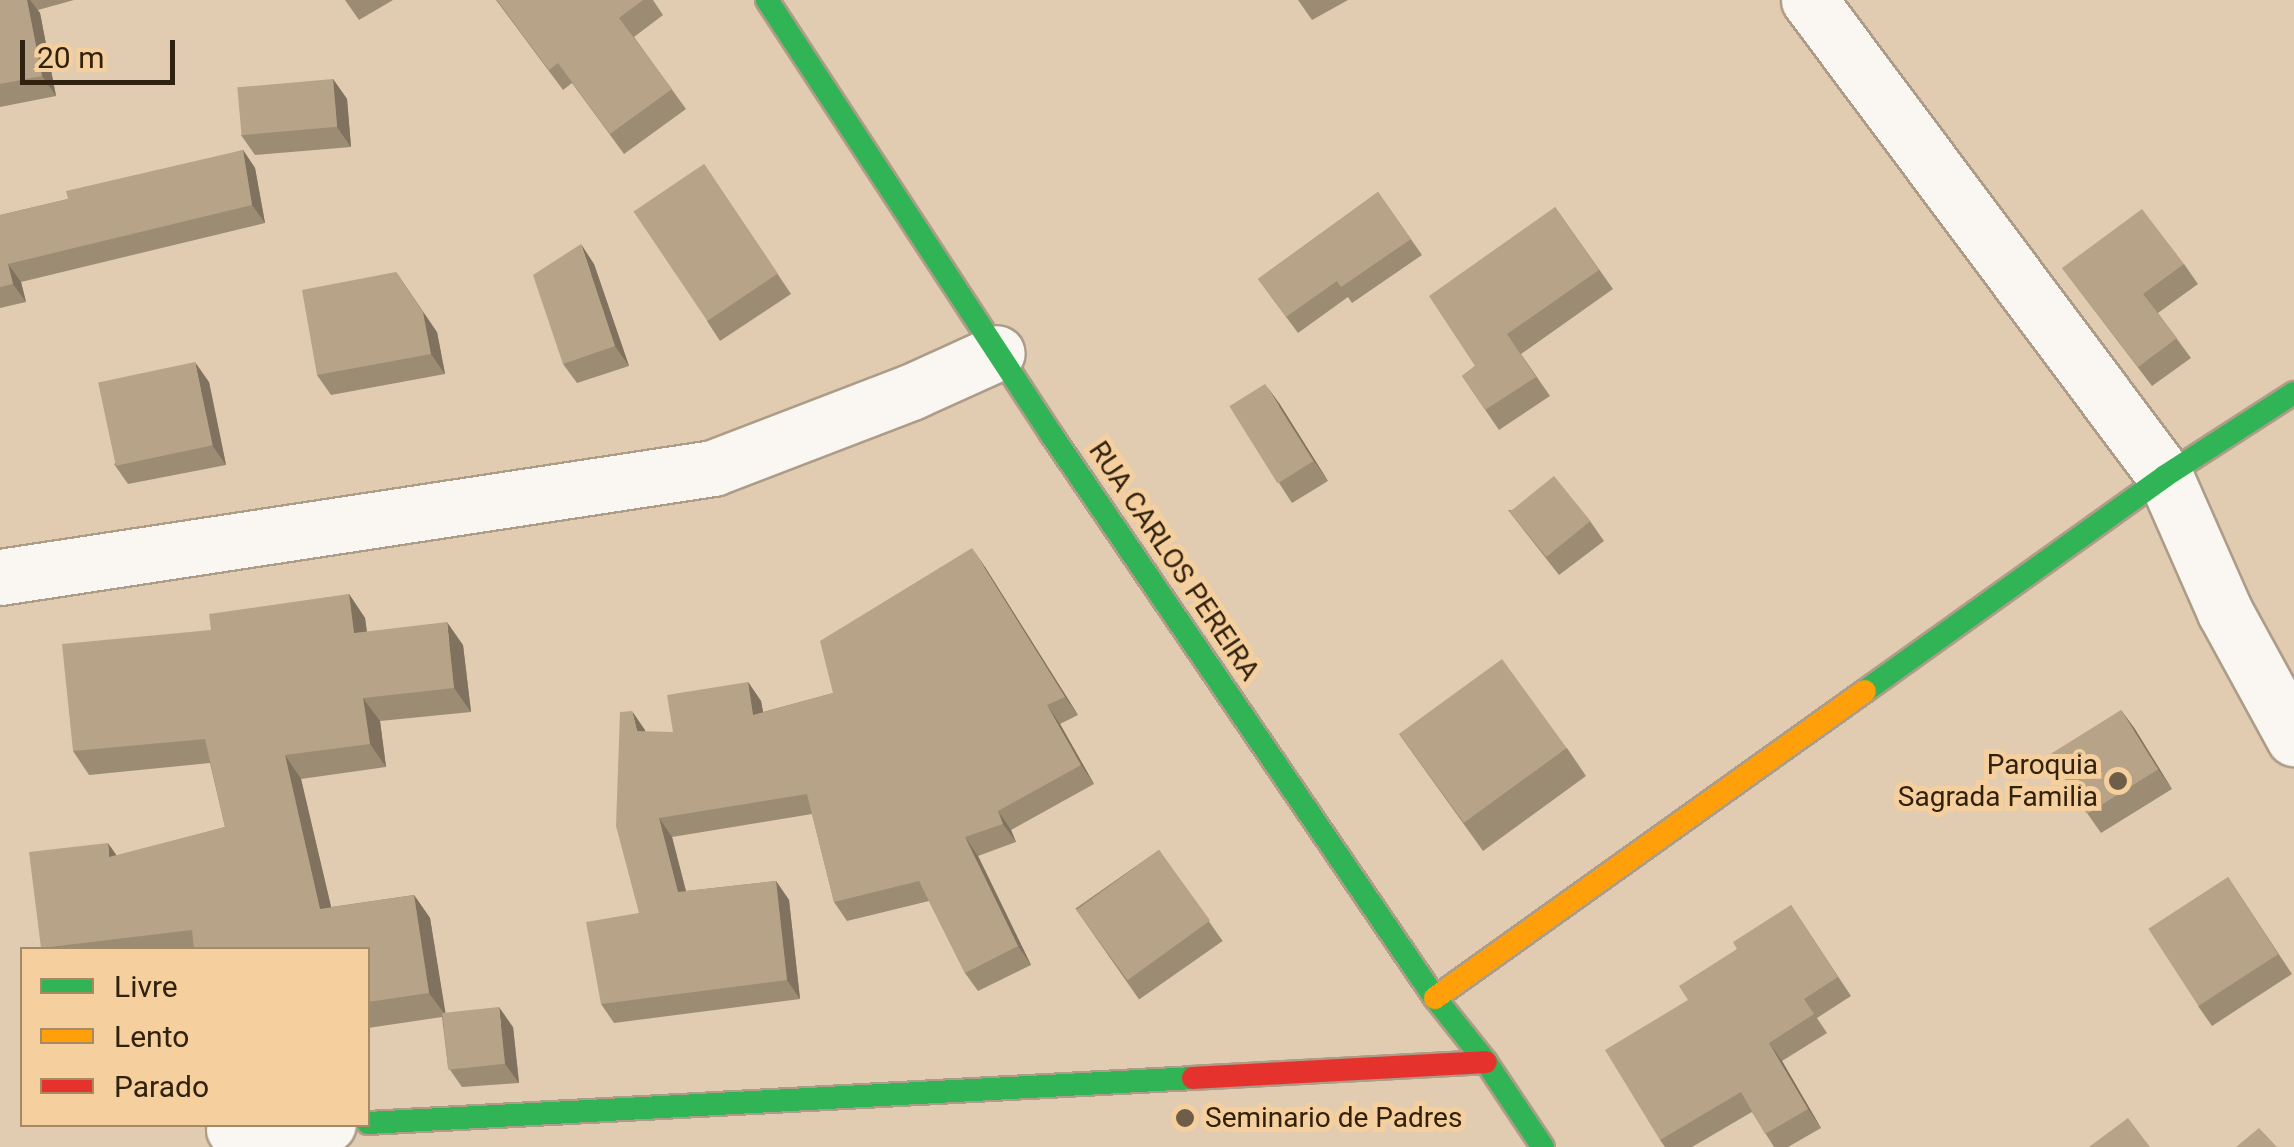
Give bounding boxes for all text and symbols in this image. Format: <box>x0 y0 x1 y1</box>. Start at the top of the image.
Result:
scale bar <box>25 20 180 82</box>
text: 20 m <box>37 40 104 75</box>
street label: RUA CARLOS PEREIRA <box>1082 435 1266 687</box>
place label: Paroquia Sagrada Familia <box>1898 748 2098 814</box>
marker: Paroquia Sagrada Familia <box>2107 770 2129 792</box>
legend <box>20 947 370 1127</box>
text: Livre <box>114 969 178 1004</box>
text: Lento <box>114 1019 189 1054</box>
text: Parado <box>114 1069 209 1104</box>
place label: Seminario de Padres <box>1205 1101 1462 1135</box>
marker: Seminario de Padres <box>1174 1107 1196 1129</box>

